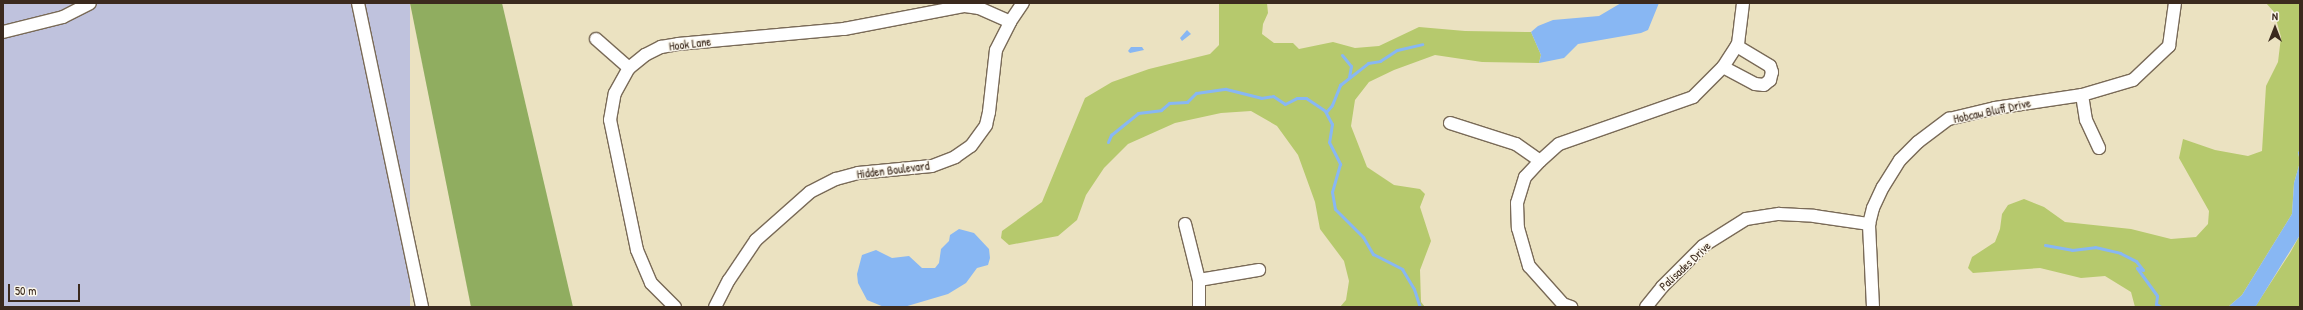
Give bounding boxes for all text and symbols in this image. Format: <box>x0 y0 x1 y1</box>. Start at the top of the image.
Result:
north arrow <box>2255 8 2295 48</box>
text: N <box>2272 9 2278 23</box>
street label: Hook Lane <box>668 34 712 54</box>
street label: Hobcaw Bluff Drive <box>1952 96 2032 126</box>
street label: Hidden Boulevard <box>856 158 930 182</box>
street label: Palisades Drive <box>1656 239 1714 293</box>
scale bar <box>10 276 82 302</box>
text: 50 m <box>15 282 36 299</box>

